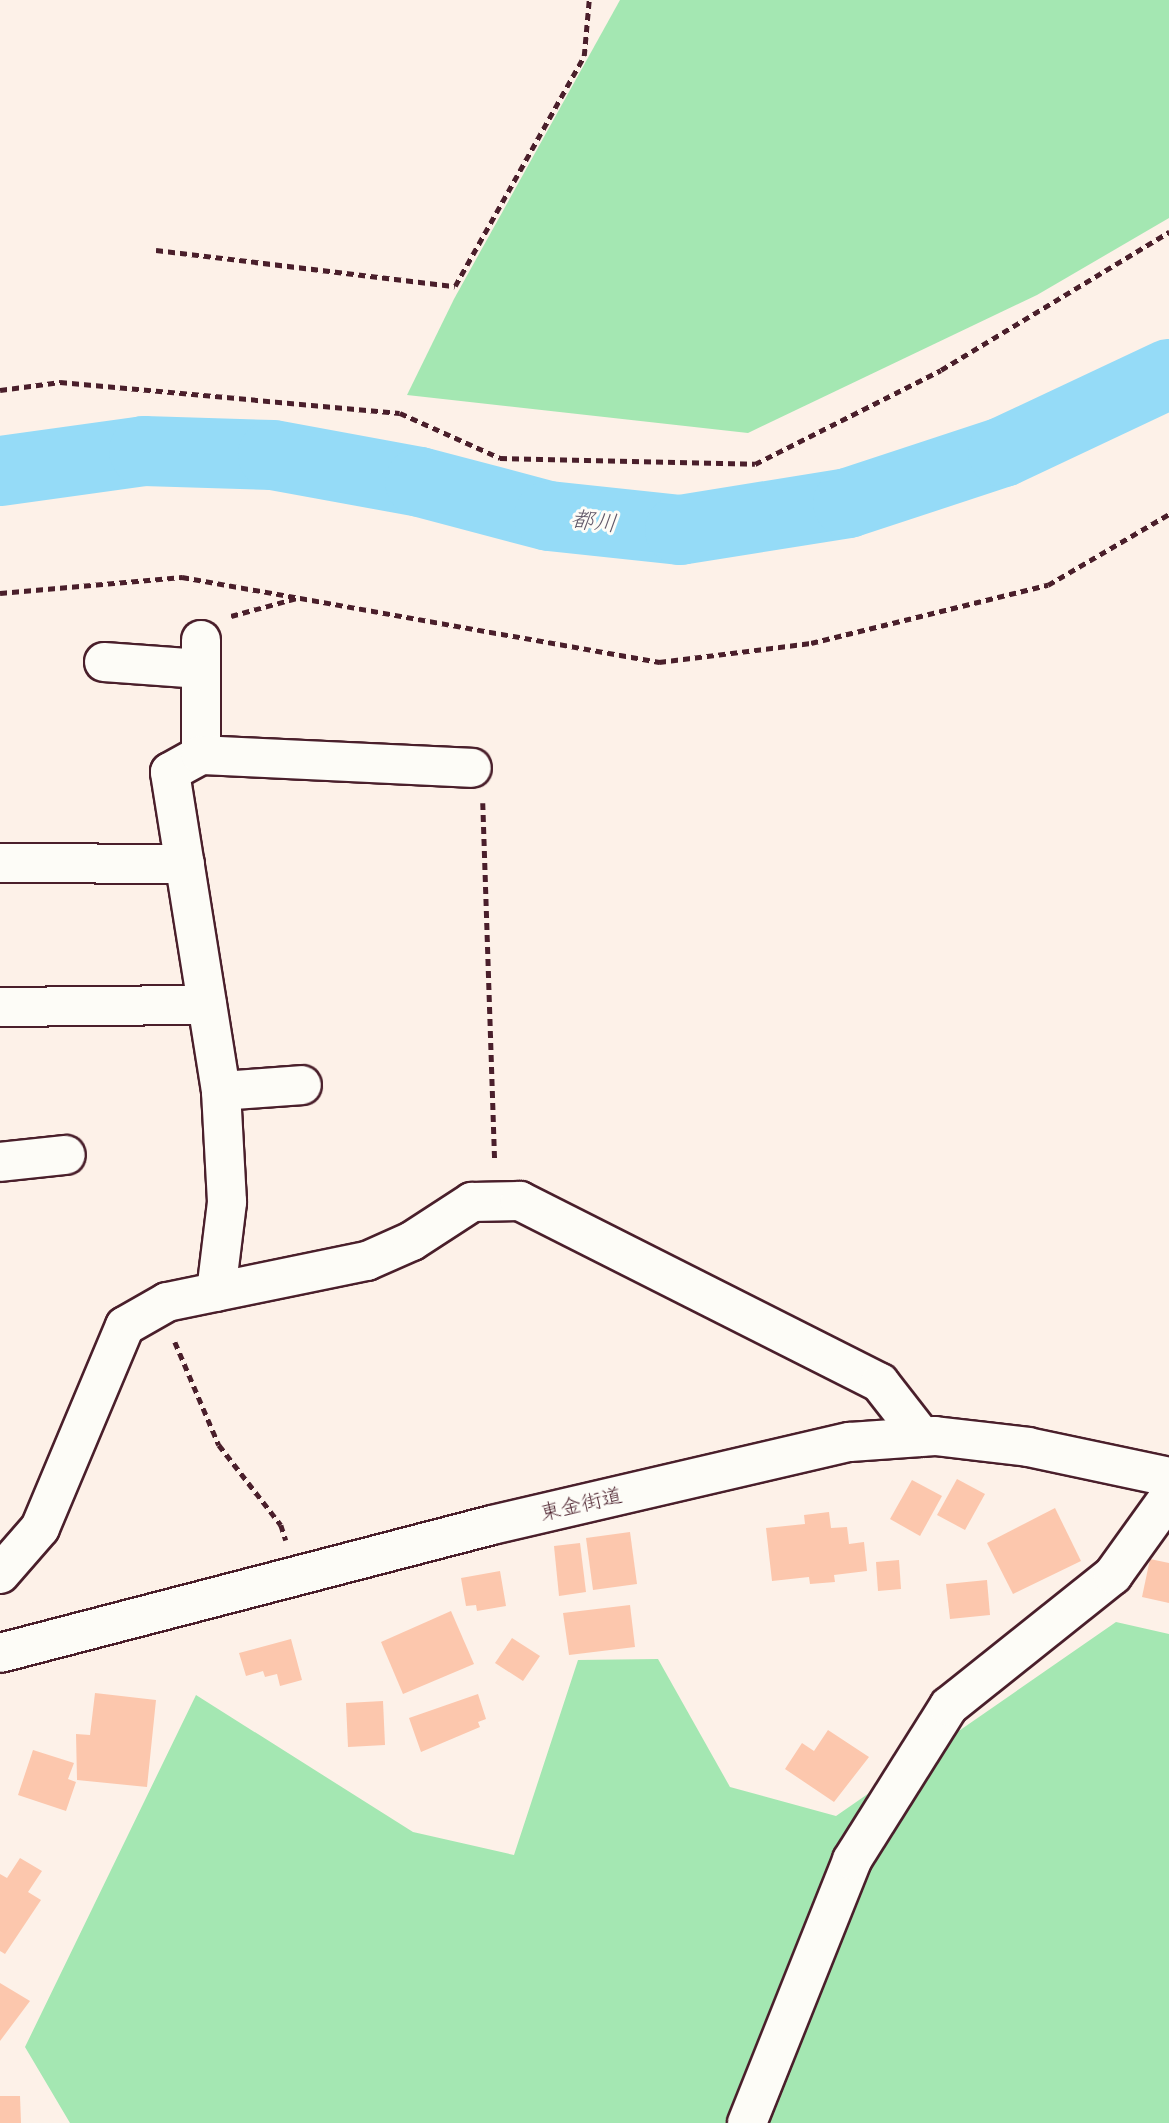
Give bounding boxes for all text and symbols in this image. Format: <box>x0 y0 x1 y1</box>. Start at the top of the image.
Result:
water label: 都川 <box>570 505 618 537</box>
street label: 東金街道 <box>537 1482 625 1526</box>

